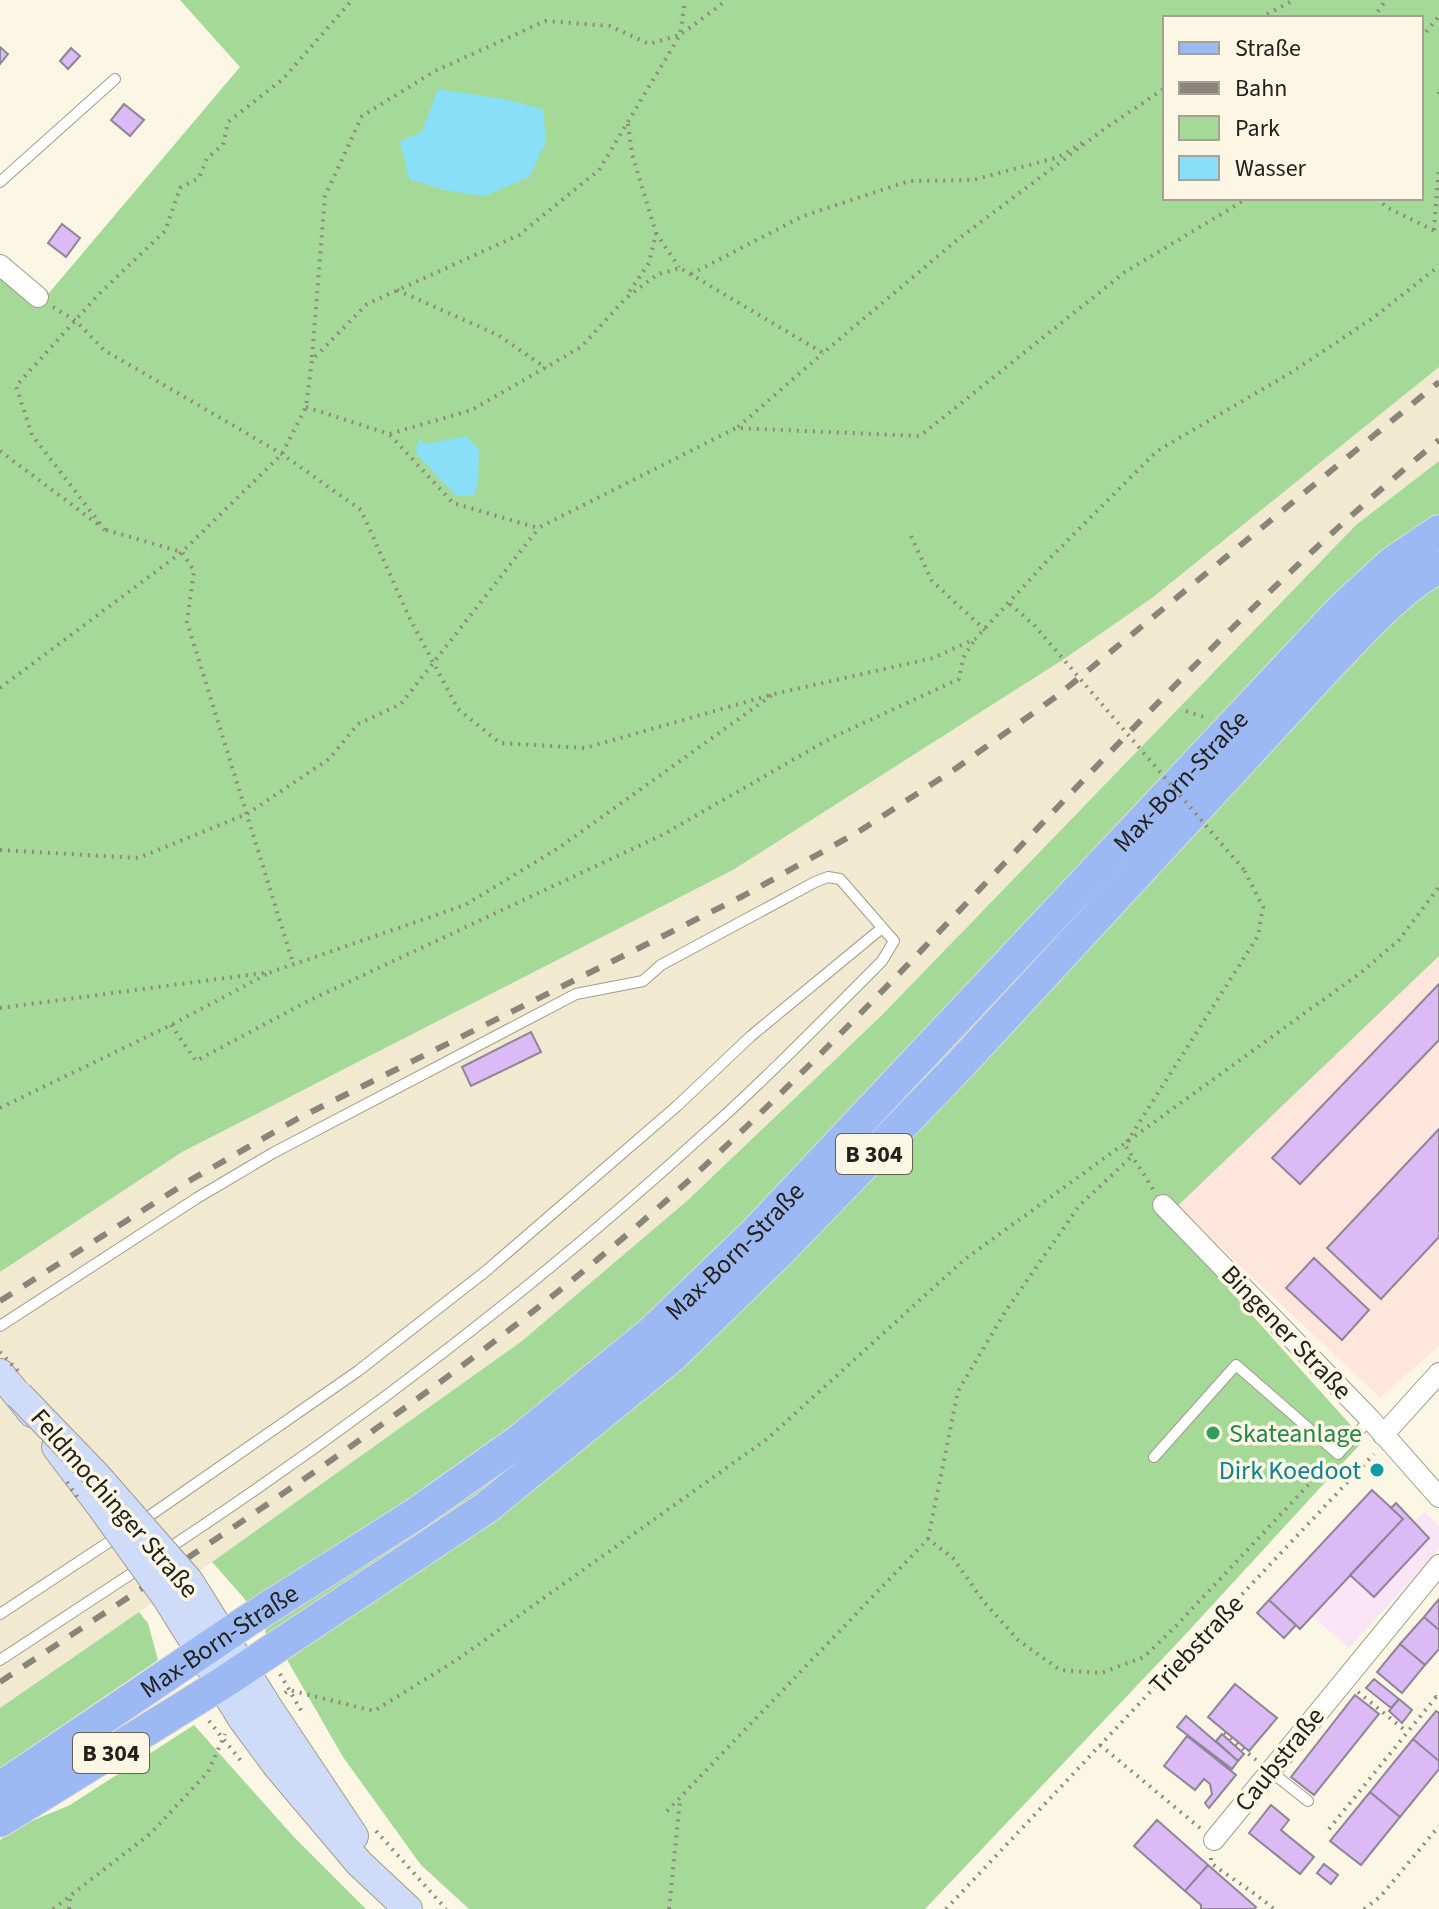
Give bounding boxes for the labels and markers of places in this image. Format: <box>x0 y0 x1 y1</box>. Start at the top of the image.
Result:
place label: Skateanlage <box>1229 1415 1362 1452</box>
marker: Skateanlage <box>1204 1424 1222 1442</box>
place label: Dirk Koedoot <box>1219 1452 1361 1489</box>
marker: Dirk Koedoot <box>1368 1461 1386 1479</box>

